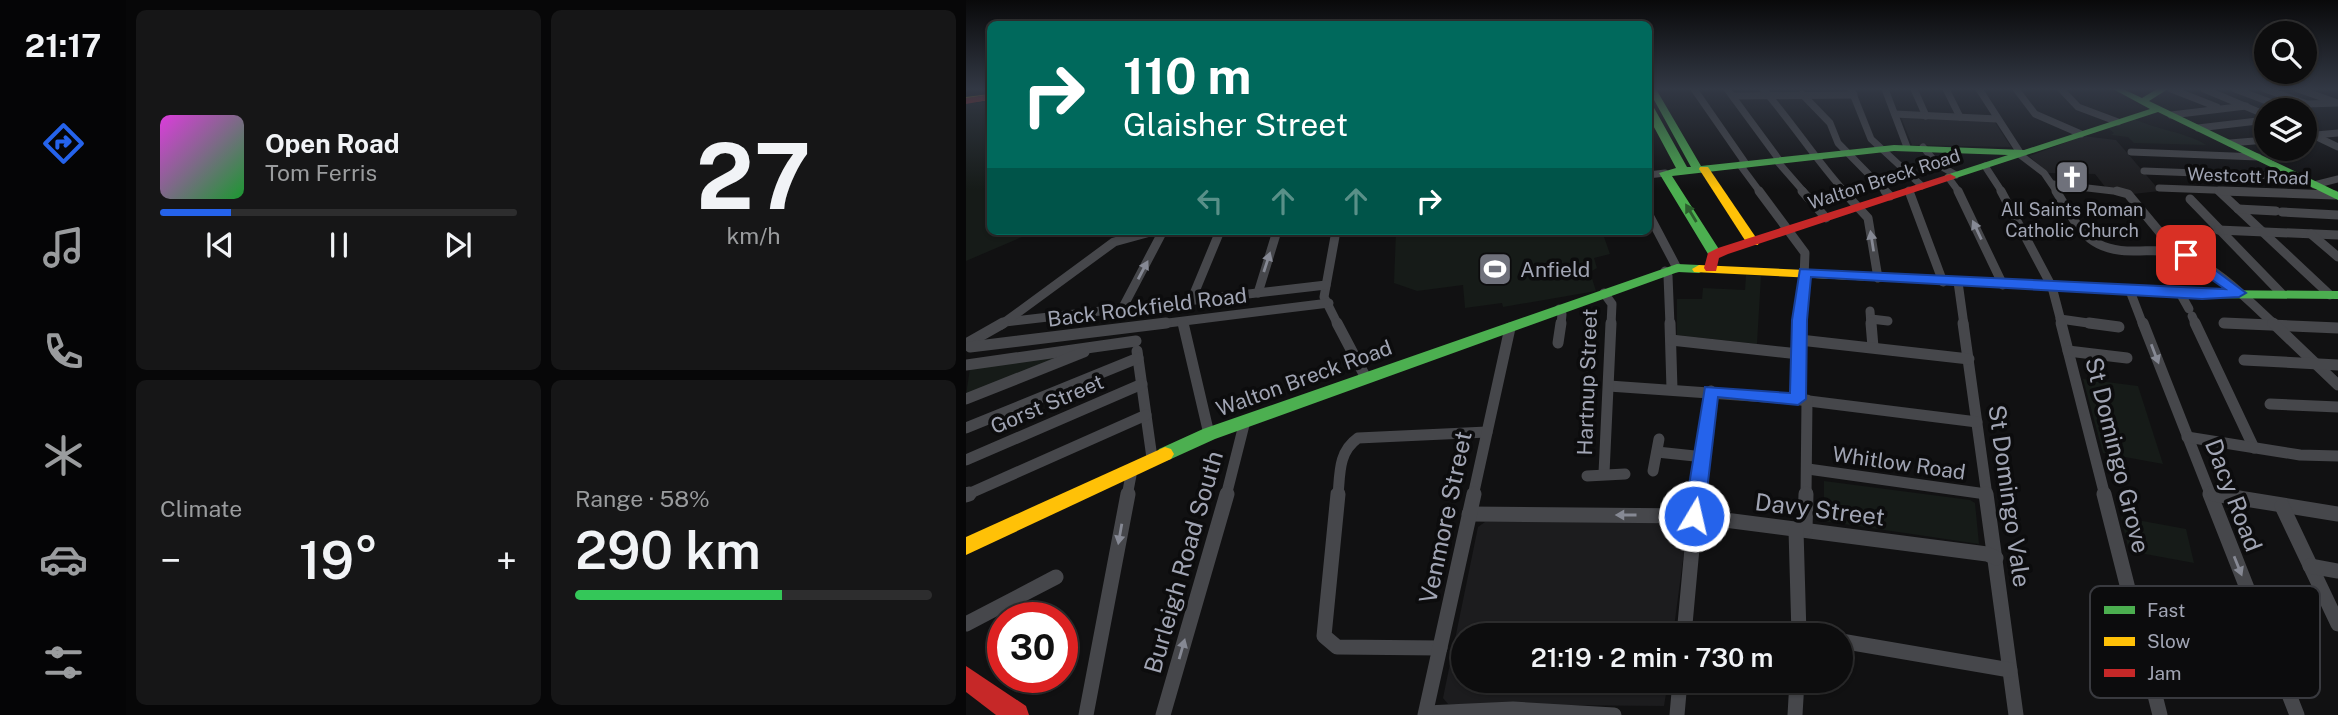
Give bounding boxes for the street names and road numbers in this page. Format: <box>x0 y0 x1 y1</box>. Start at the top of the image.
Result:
street label: Walton Breck Road <box>1805 144 1963 214</box>
street label: Westcott Road <box>2187 163 2309 189</box>
street label: Back Rockfield Road <box>1046 282 1248 332</box>
street label: Hartnup Street <box>1572 308 1602 456</box>
street label: Walton Breck Road <box>1213 335 1395 421</box>
street label: St Domingo Grove <box>2080 354 2156 556</box>
street label: Gorst Street <box>987 369 1107 439</box>
street label: St Domingo Vale <box>1983 403 2037 589</box>
street label: Venmore Street <box>1413 428 1477 606</box>
street label: Dacy Road <box>2200 435 2268 555</box>
street label: Whitlow Road <box>1831 441 1967 485</box>
street label: Burleigh Road South <box>1138 448 1228 676</box>
street label: Davy Street <box>1753 487 1887 531</box>

